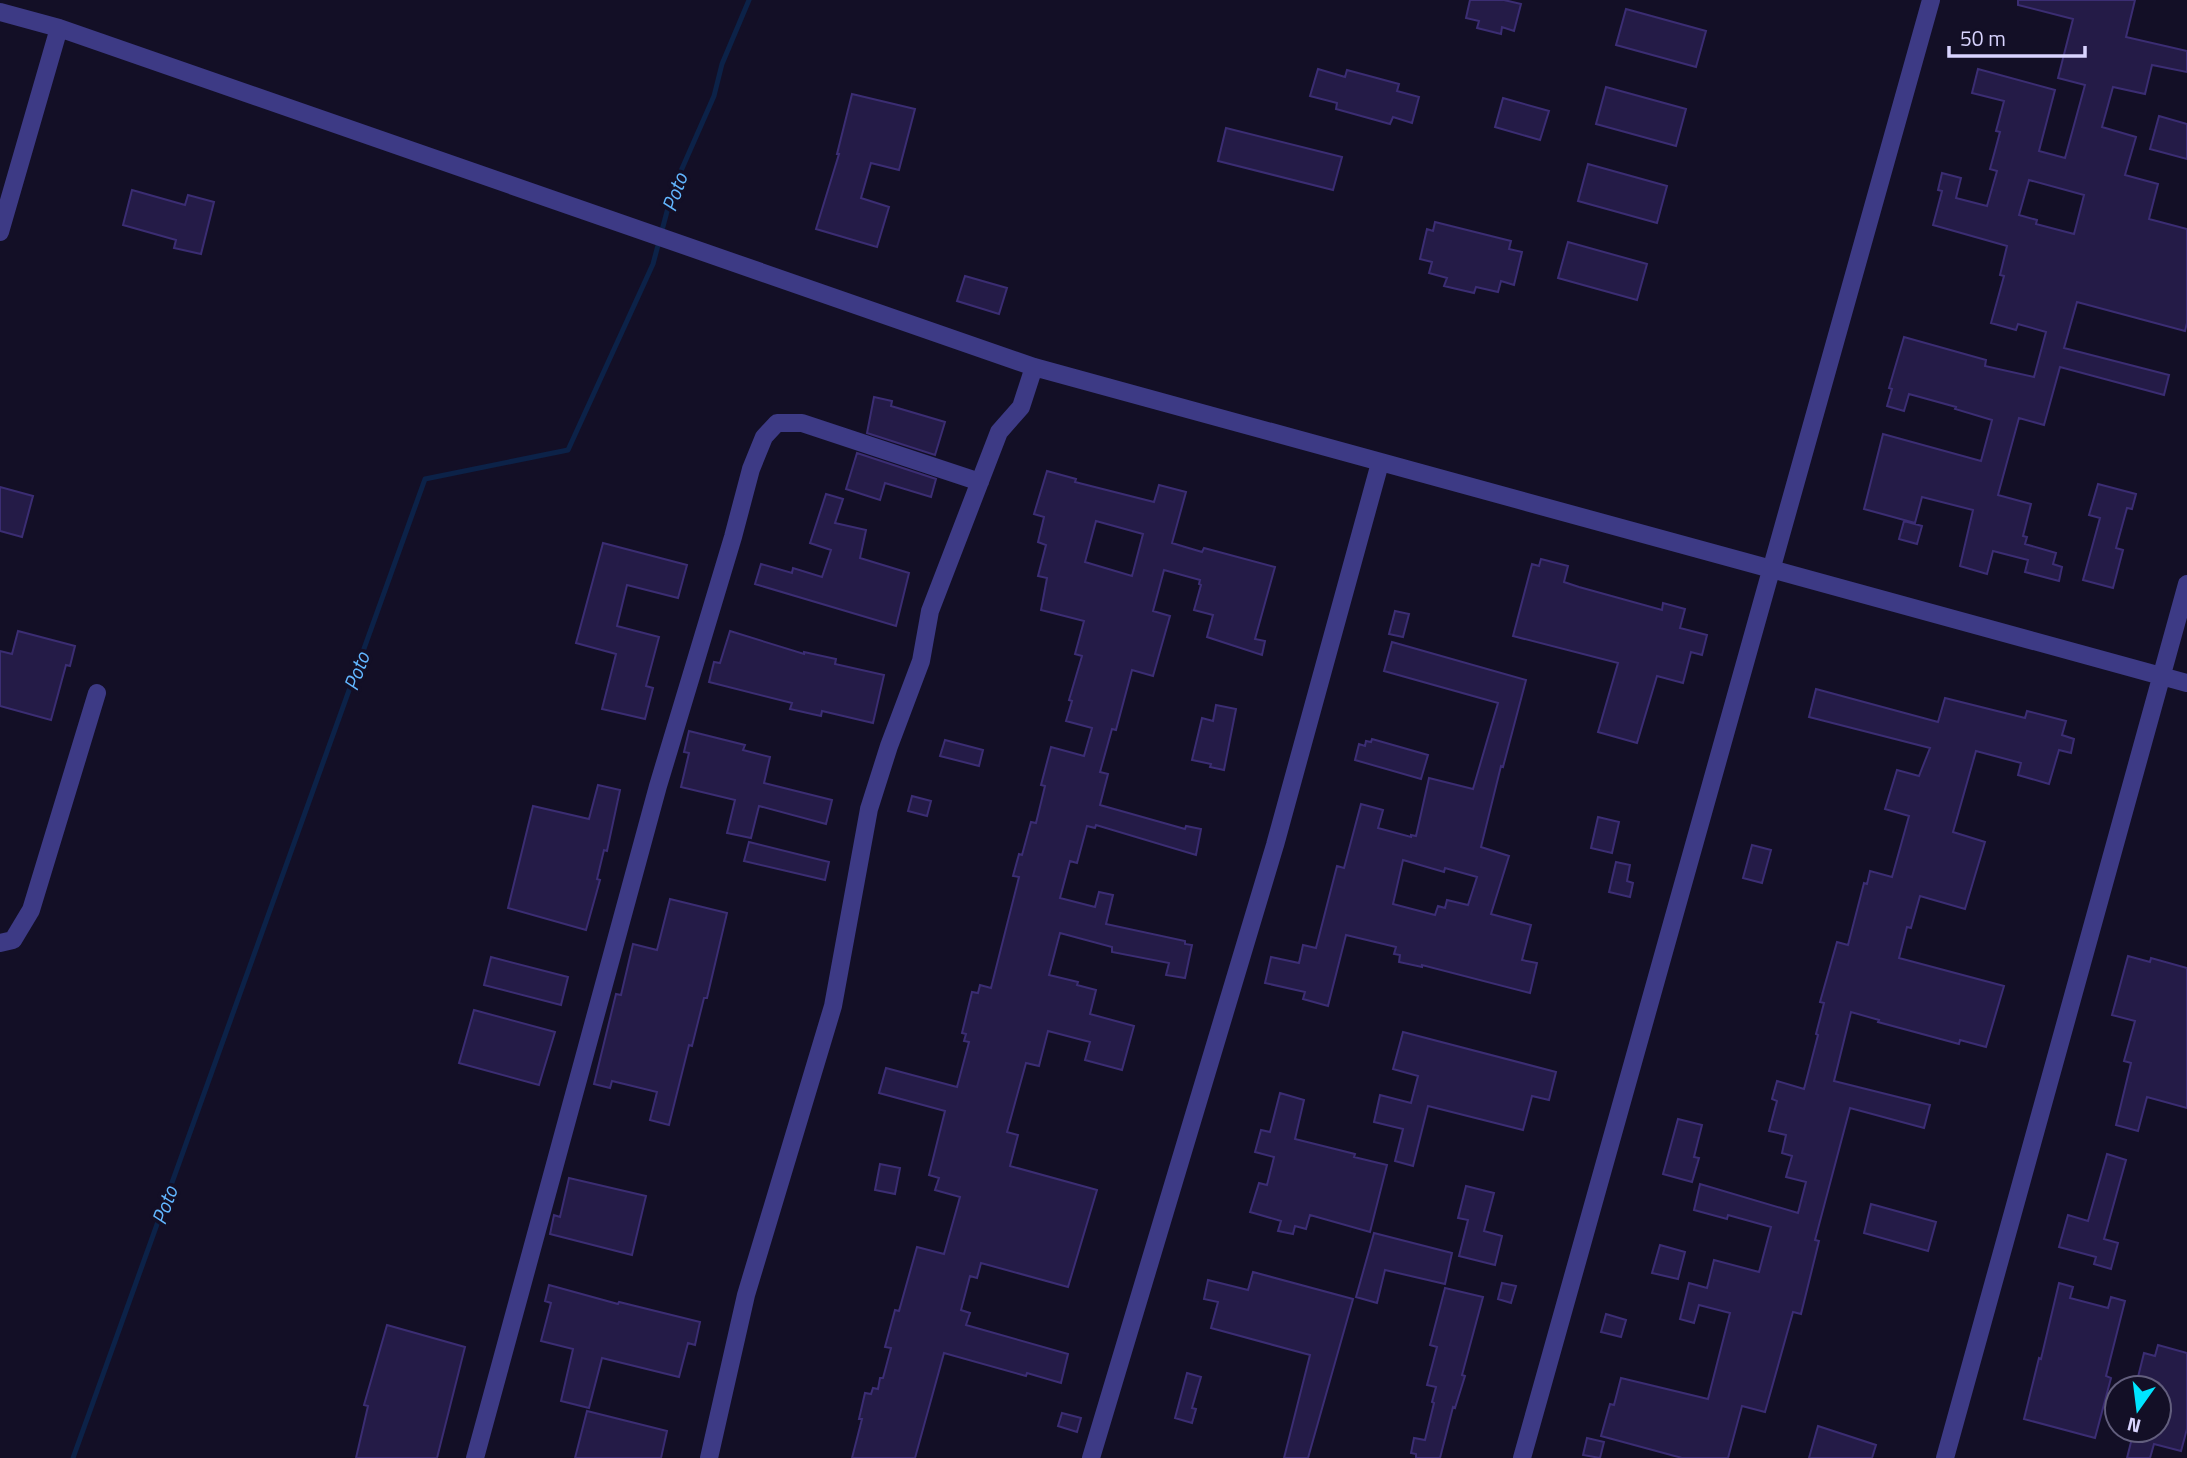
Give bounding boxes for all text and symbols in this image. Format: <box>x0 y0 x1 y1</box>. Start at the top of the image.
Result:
scale bar <box>1949 14 2086 58</box>
text: 50 m <box>1960 22 2006 54</box>
water label: Poto <box>653 168 696 216</box>
water label: Poto <box>334 647 378 695</box>
water label: Poto <box>142 1181 186 1229</box>
north arrow <box>2103 1374 2173 1444</box>
text: N <box>2124 1410 2144 1442</box>

